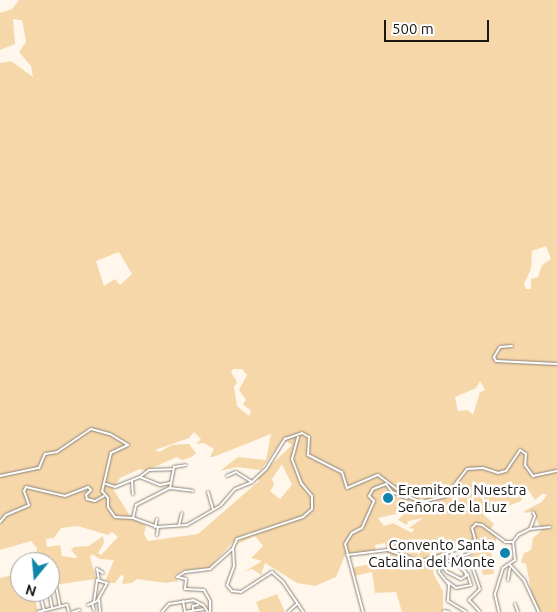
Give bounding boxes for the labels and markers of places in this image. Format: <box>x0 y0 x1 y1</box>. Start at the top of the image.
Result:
place label: Eremitorio Nuestra Señora de la Luz <box>398 480 526 515</box>
marker: Eremitorio Nuestra Señora de la Luz <box>382 492 394 504</box>
place label: Convento Santa Catalina del Monte <box>368 535 495 570</box>
marker: Convento Santa Catalina del Monte <box>499 547 511 559</box>

